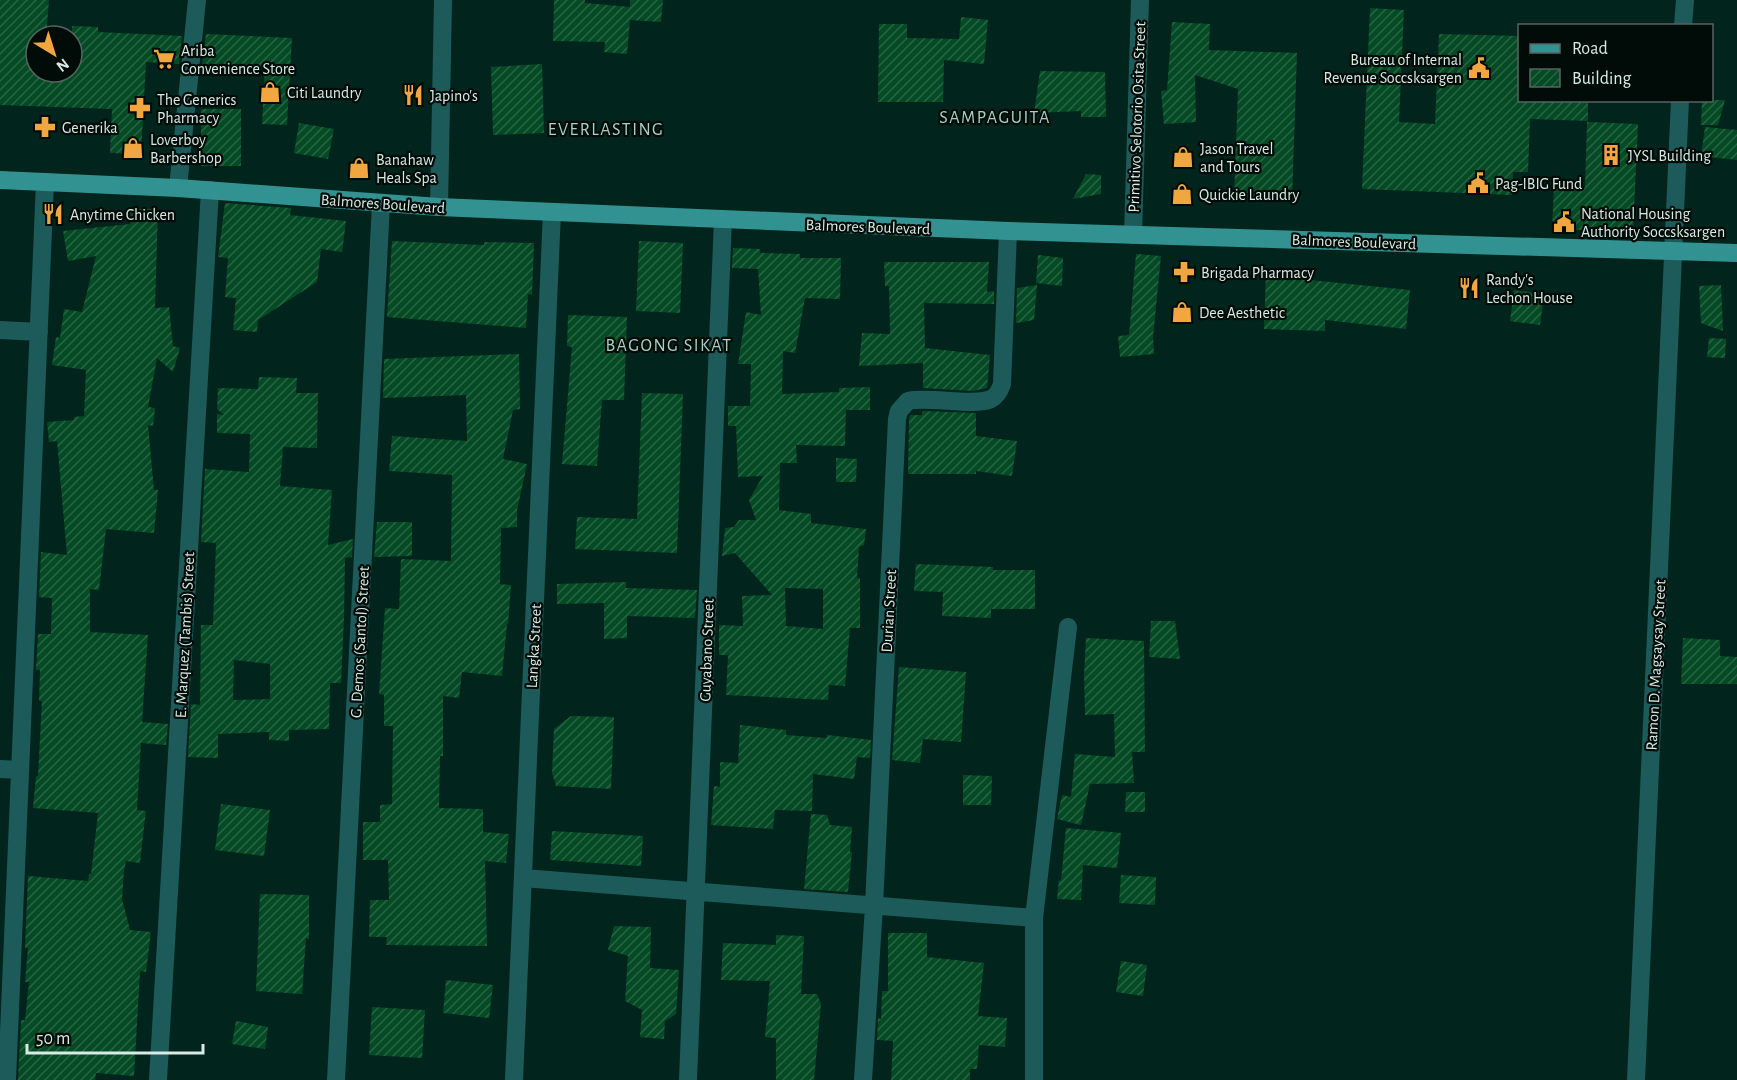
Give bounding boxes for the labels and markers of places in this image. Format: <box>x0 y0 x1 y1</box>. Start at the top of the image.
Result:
place label: Ariba Convenience Store <box>181 43 295 77</box>
supermarket icon: Ariba Convenience Store <box>152 47 176 71</box>
place label: Bureau of Internal Revenue Soccsksargen <box>1324 52 1462 86</box>
public building icon: Bureau of Internal Revenue Soccsksargen <box>1467 56 1491 80</box>
shop icon: Citi Laundry <box>258 80 282 104</box>
restaurant icon: Japino's <box>401 83 425 107</box>
place label: Citi Laundry <box>287 85 362 102</box>
place label: Japino's <box>430 88 478 104</box>
place label: The Generics Pharmacy <box>157 92 237 127</box>
pharmacy icon: The Generics Pharmacy <box>128 96 152 120</box>
pharmacy icon: Generika <box>33 115 57 139</box>
place label: Generika <box>62 120 118 136</box>
place label: Loverboy Barbershop <box>150 132 222 166</box>
shop icon: Loverboy Barbershop <box>121 136 145 160</box>
place label: Jason Travel and Tours <box>1200 141 1273 175</box>
building icon: JYSL Building <box>1599 143 1623 167</box>
shop icon: Jason Travel and Tours <box>1171 145 1195 169</box>
place label: JYSL Building <box>1628 148 1711 164</box>
place label: Banahaw Heals Spa <box>376 152 437 186</box>
shop icon: Banahaw Heals Spa <box>347 156 371 180</box>
public building icon: Pag-IBIG Fund <box>1466 171 1490 195</box>
place label: Pag-IBIG Fund <box>1495 176 1582 192</box>
shop icon: Quickie Laundry <box>1170 182 1194 206</box>
place label: Quickie Laundry <box>1199 187 1300 204</box>
restaurant icon: Anytime Chicken <box>41 202 65 226</box>
place label: National Housing Authority Soccsksargen <box>1581 206 1725 241</box>
place label: Anytime Chicken <box>70 207 175 224</box>
public building icon: National Housing Authority Soccsksargen <box>1552 210 1576 234</box>
pharmacy icon: Brigada Pharmacy <box>1172 260 1196 284</box>
place label: Brigada Pharmacy <box>1201 265 1314 282</box>
place label: Randy's Lechon House <box>1486 272 1573 306</box>
restaurant icon: Randy's Lechon House <box>1457 276 1481 300</box>
shop icon: Dee Aesthetic <box>1170 300 1194 324</box>
place label: Dee Aesthetic <box>1199 305 1285 321</box>

